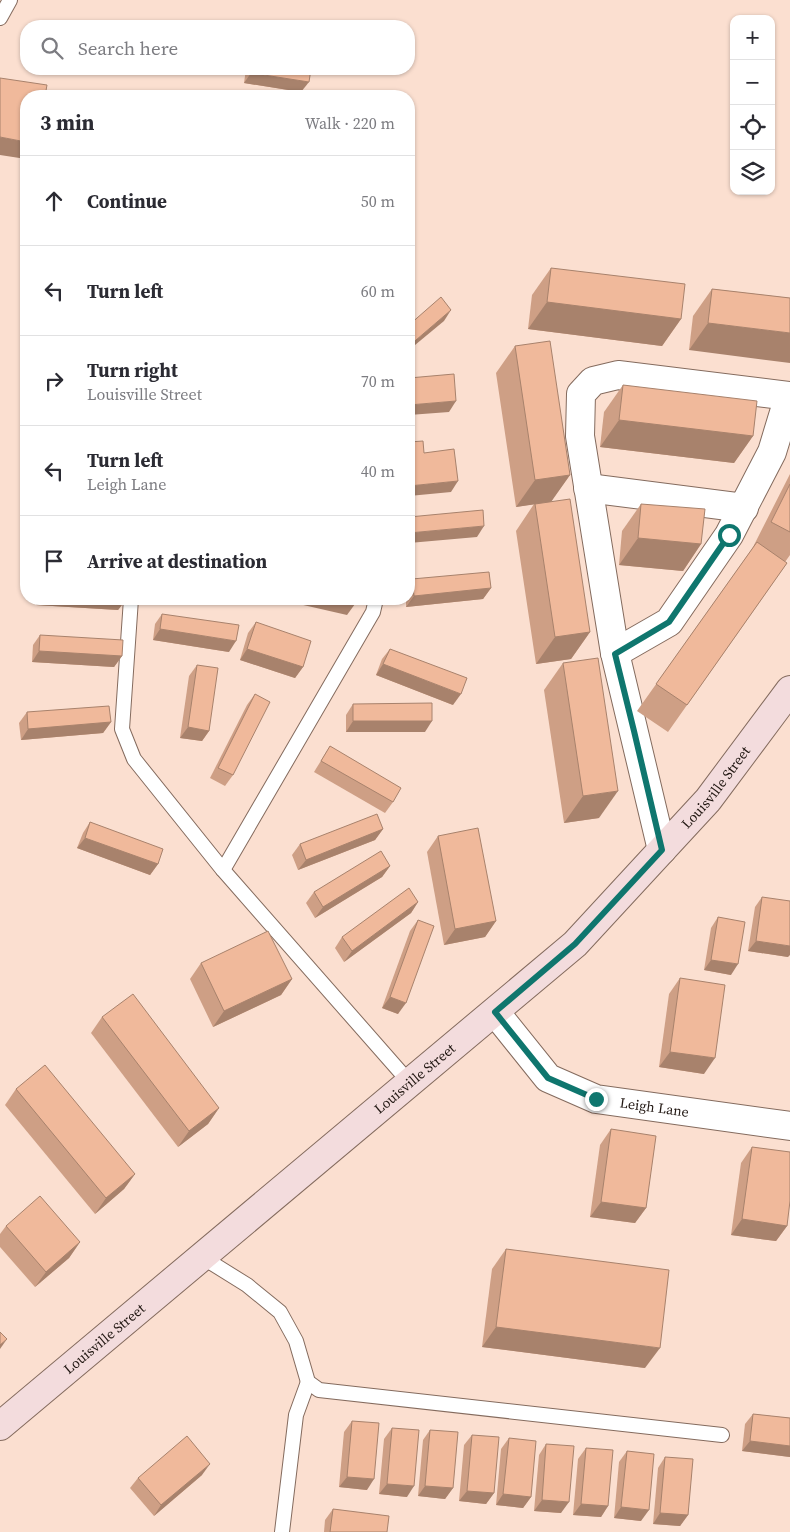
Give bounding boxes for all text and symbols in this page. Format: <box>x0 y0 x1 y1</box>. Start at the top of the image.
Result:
map controls <box>730 15 775 195</box>
button: + <box>730 15 775 60</box>
search box <box>20 20 415 75</box>
icon: search <box>38 34 66 62</box>
text: Search here <box>78 35 178 61</box>
button: − <box>730 60 775 105</box>
button: locate <box>730 105 775 150</box>
text: 3 min <box>40 108 95 137</box>
text: Walk · 220 m <box>305 112 395 134</box>
button: layers <box>730 150 775 195</box>
icon: ahead <box>40 187 68 215</box>
text: Continue <box>87 188 167 214</box>
text: 50 m <box>361 190 395 212</box>
icon: left <box>40 277 68 305</box>
text: Turn left <box>87 278 163 304</box>
text: 60 m <box>361 280 395 302</box>
text: Turn right <box>87 357 178 383</box>
icon: right <box>40 367 68 395</box>
text: 70 m <box>361 370 395 392</box>
text: Louisville Street <box>87 383 202 405</box>
text: Turn left <box>87 447 163 473</box>
icon: left <box>40 457 68 485</box>
text: 40 m <box>361 460 395 482</box>
text: Leigh Lane <box>87 473 166 495</box>
route start <box>718 524 741 547</box>
icon: arrive <box>40 547 68 575</box>
text: Arrive at destination <box>87 548 267 574</box>
street label: Louisville Street <box>676 742 755 833</box>
street label: Louisville Street <box>370 1038 460 1118</box>
route end <box>585 1088 608 1111</box>
street label: Leigh Lane <box>619 1092 690 1122</box>
street label: Louisville Street <box>59 1298 150 1379</box>

